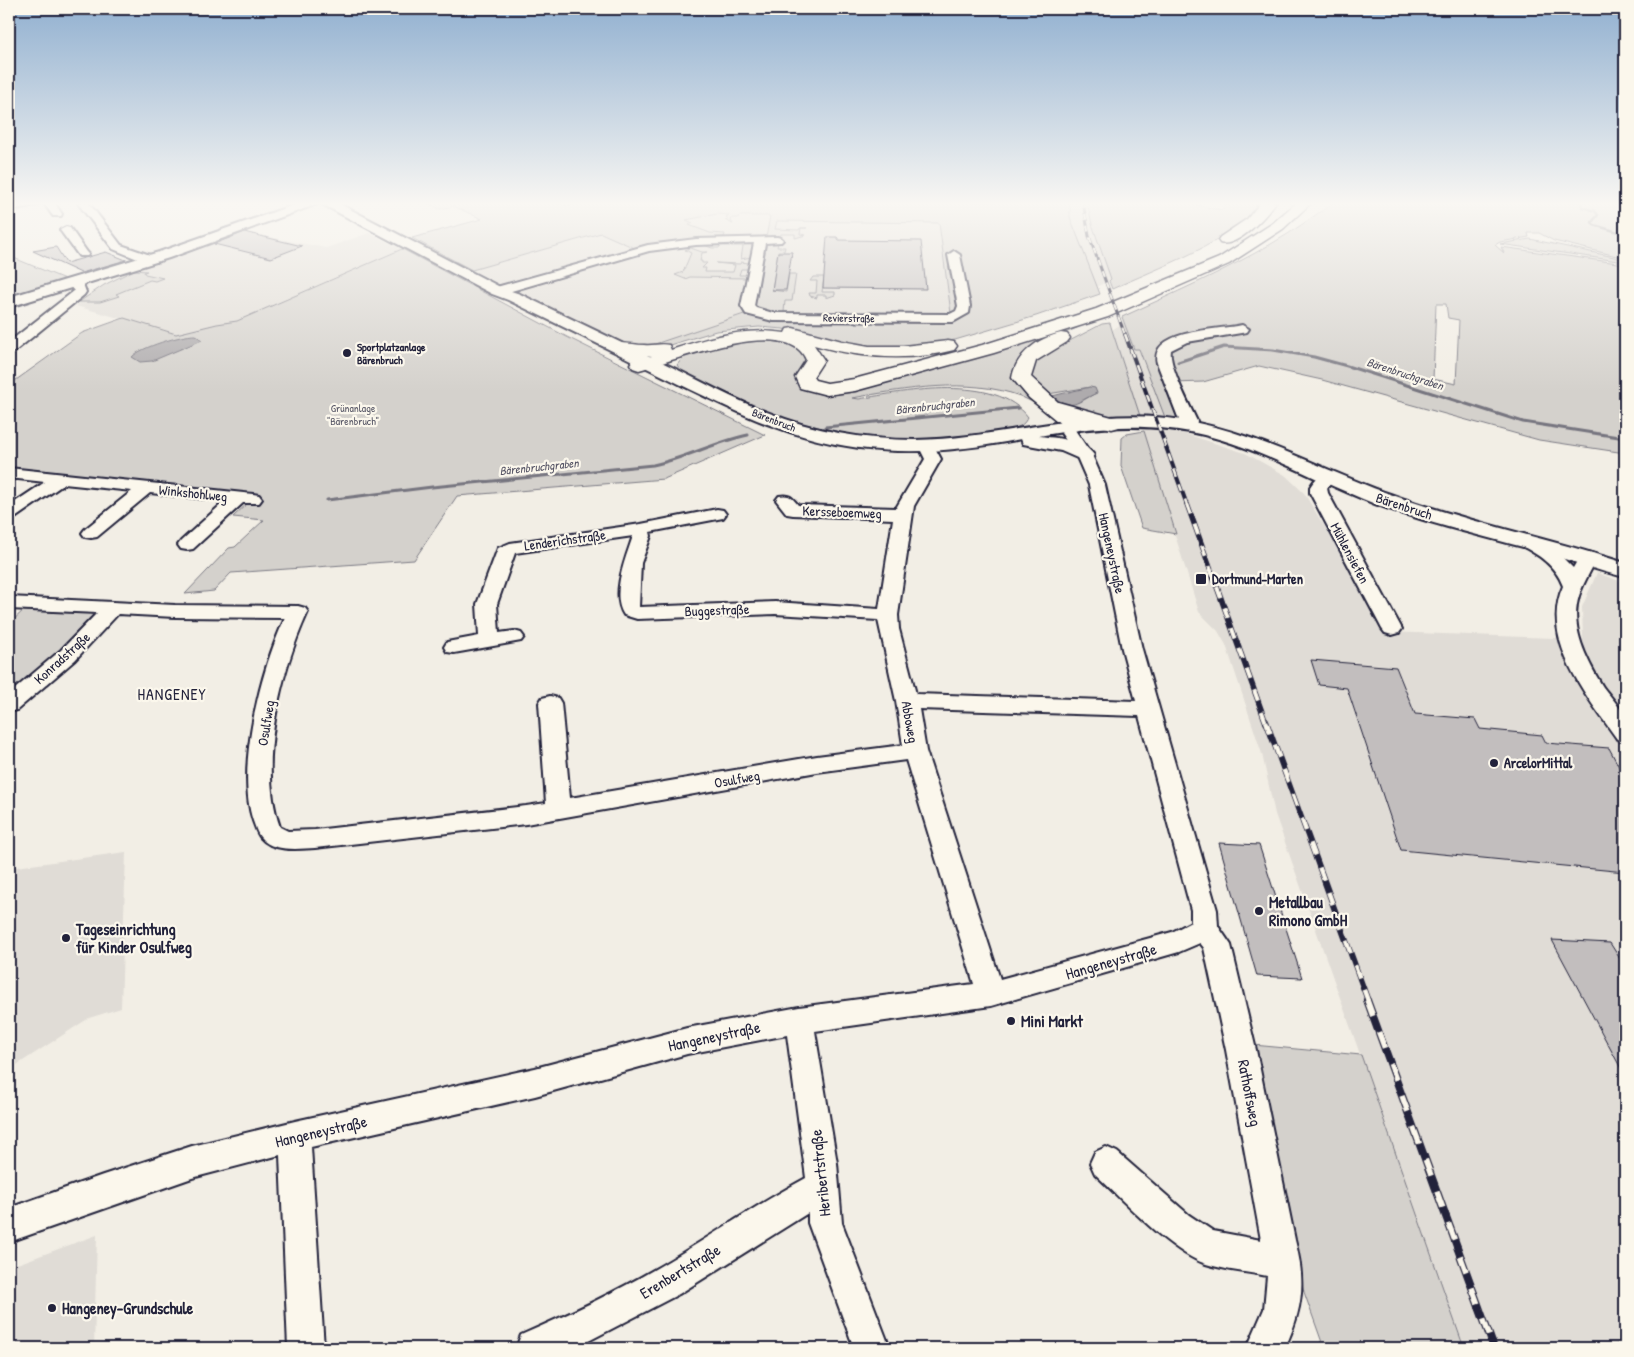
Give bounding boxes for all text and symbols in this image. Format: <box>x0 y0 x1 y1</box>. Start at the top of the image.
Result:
street label: Revierstraße <box>823 311 876 325</box>
place label: Sportplatzanlage Bärenbruch <box>357 340 426 367</box>
marker: Sportplatzanlage Bärenbruch <box>341 347 353 359</box>
water label: Bärenbruchgraben <box>1365 353 1447 394</box>
water label: Bärenbruchgraben <box>895 393 977 418</box>
park label: Grünanlage "Bärenbruch" <box>327 401 379 428</box>
street label: Bärenbruch <box>750 405 798 435</box>
water label: Bärenbruchgraben <box>499 454 581 479</box>
street label: Winkshohlweg <box>158 479 228 507</box>
street label: Bärenbruch <box>1374 488 1435 524</box>
street label: Kersseboemweg <box>802 501 882 523</box>
street label: Hangeneystraße <box>1094 511 1130 596</box>
street label: Mühlensiefen <box>1326 519 1374 587</box>
street label: Lenderichstraße <box>523 524 607 556</box>
place label: Dortmund-Marten <box>1212 569 1303 588</box>
marker: Dortmund-Marten <box>1194 572 1208 586</box>
street label: Buggestraße <box>684 599 750 621</box>
street label: Konradstraße <box>29 627 95 689</box>
district label: HANGENEY <box>137 683 207 705</box>
street label: Osulfweg <box>253 699 279 747</box>
street label: Abboweg <box>896 699 924 745</box>
place label: ArcelorMittal <box>1504 753 1573 772</box>
marker: ArcelorMittal <box>1488 757 1500 769</box>
street label: Osulfweg <box>713 765 761 793</box>
place label: Metallbau Rimono GmbH <box>1269 891 1348 931</box>
marker: Metallbau Rimono GmbH <box>1253 905 1265 917</box>
place label: Tageseinrichtung für Kinder Osulfweg <box>75 918 192 959</box>
marker: Tageseinrichtung für Kinder Osulfweg <box>60 932 72 944</box>
street label: Hangeneystraße <box>1063 937 1160 984</box>
place label: Mini Markt <box>1021 1010 1083 1032</box>
street label: Hangeneystraße <box>666 1015 763 1057</box>
marker: Mini Markt <box>1005 1015 1017 1027</box>
street label: Rathoffsweg <box>1233 1058 1267 1128</box>
street label: Hangeneystraße <box>273 1110 370 1152</box>
street label: Heribertstraße <box>804 1128 835 1217</box>
street label: Erenbertstraße <box>636 1238 725 1304</box>
place label: Hangeney-Grundschule <box>62 1297 194 1320</box>
marker: Hangeney-Grundschule <box>46 1302 58 1314</box>

